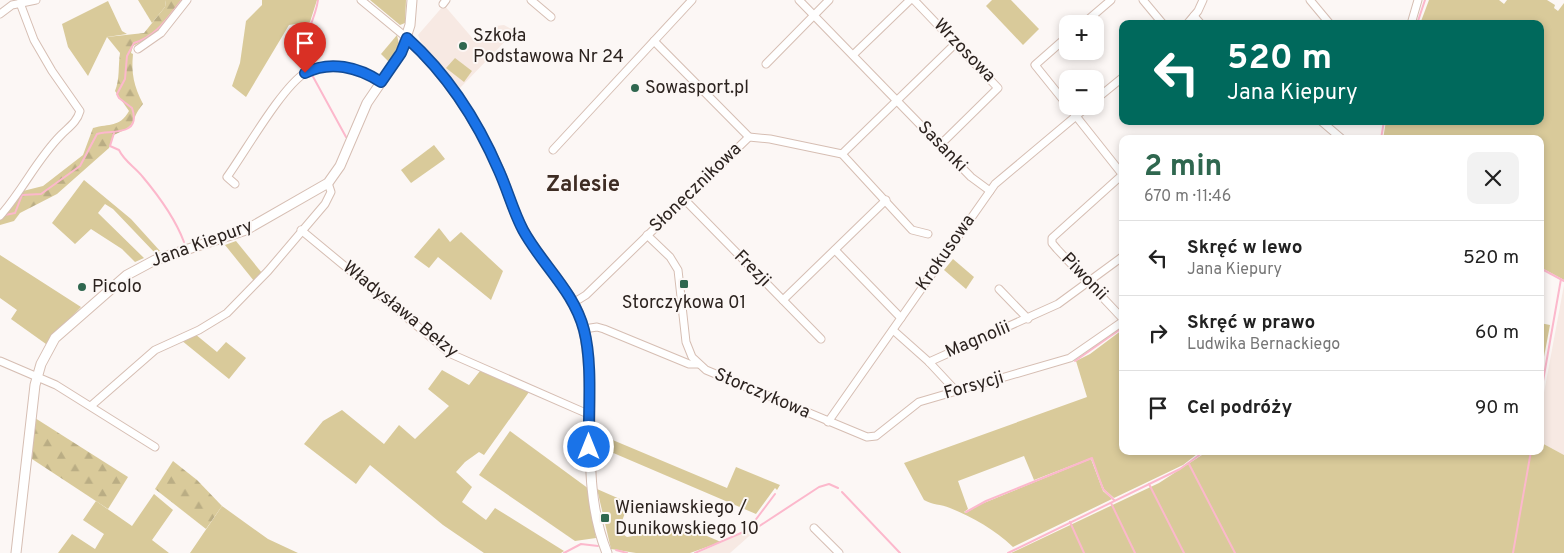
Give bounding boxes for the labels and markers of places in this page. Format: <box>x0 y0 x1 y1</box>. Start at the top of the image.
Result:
pin <box>284 22 326 73</box>
place label: Szkoła Podstawowa Nr 24 <box>473 25 624 69</box>
marker: Szkoła Podstawowa Nr 24 <box>457 40 469 52</box>
place label: Sowasport.pl <box>645 77 749 100</box>
marker: Sowasport.pl <box>629 82 641 94</box>
place label: Picolo <box>92 276 142 299</box>
marker: Storczykowa 01 <box>678 278 690 290</box>
marker: Picolo <box>76 281 88 293</box>
place label: Storczykowa 01 <box>622 292 746 315</box>
place label: Wieniawskiego / Dunikowskiego 10 <box>615 497 759 541</box>
marker: Wieniawskiego / Dunikowskiego 10 <box>599 512 611 524</box>

